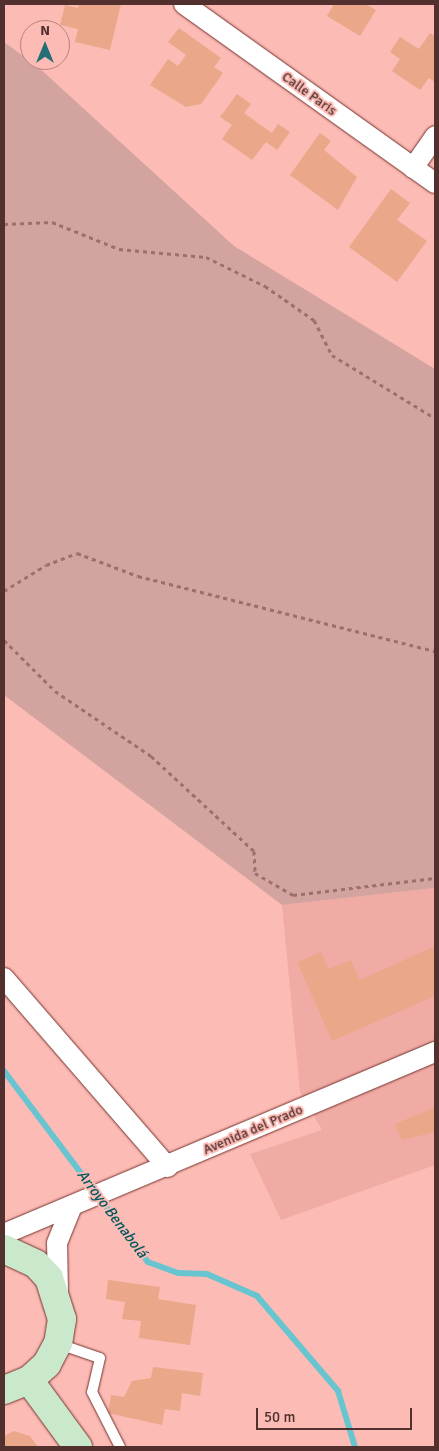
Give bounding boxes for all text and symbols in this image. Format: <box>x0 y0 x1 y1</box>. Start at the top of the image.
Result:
north arrow <box>20 20 70 70</box>
text: N <box>40 22 50 39</box>
street label: Calle Paris <box>278 69 340 119</box>
street label: Avenida del Prado <box>201 1101 305 1159</box>
water label: Arroyo Benabolá <box>73 1166 151 1262</box>
scale bar <box>259 1398 415 1430</box>
text: 50 m <box>264 1408 295 1426</box>

